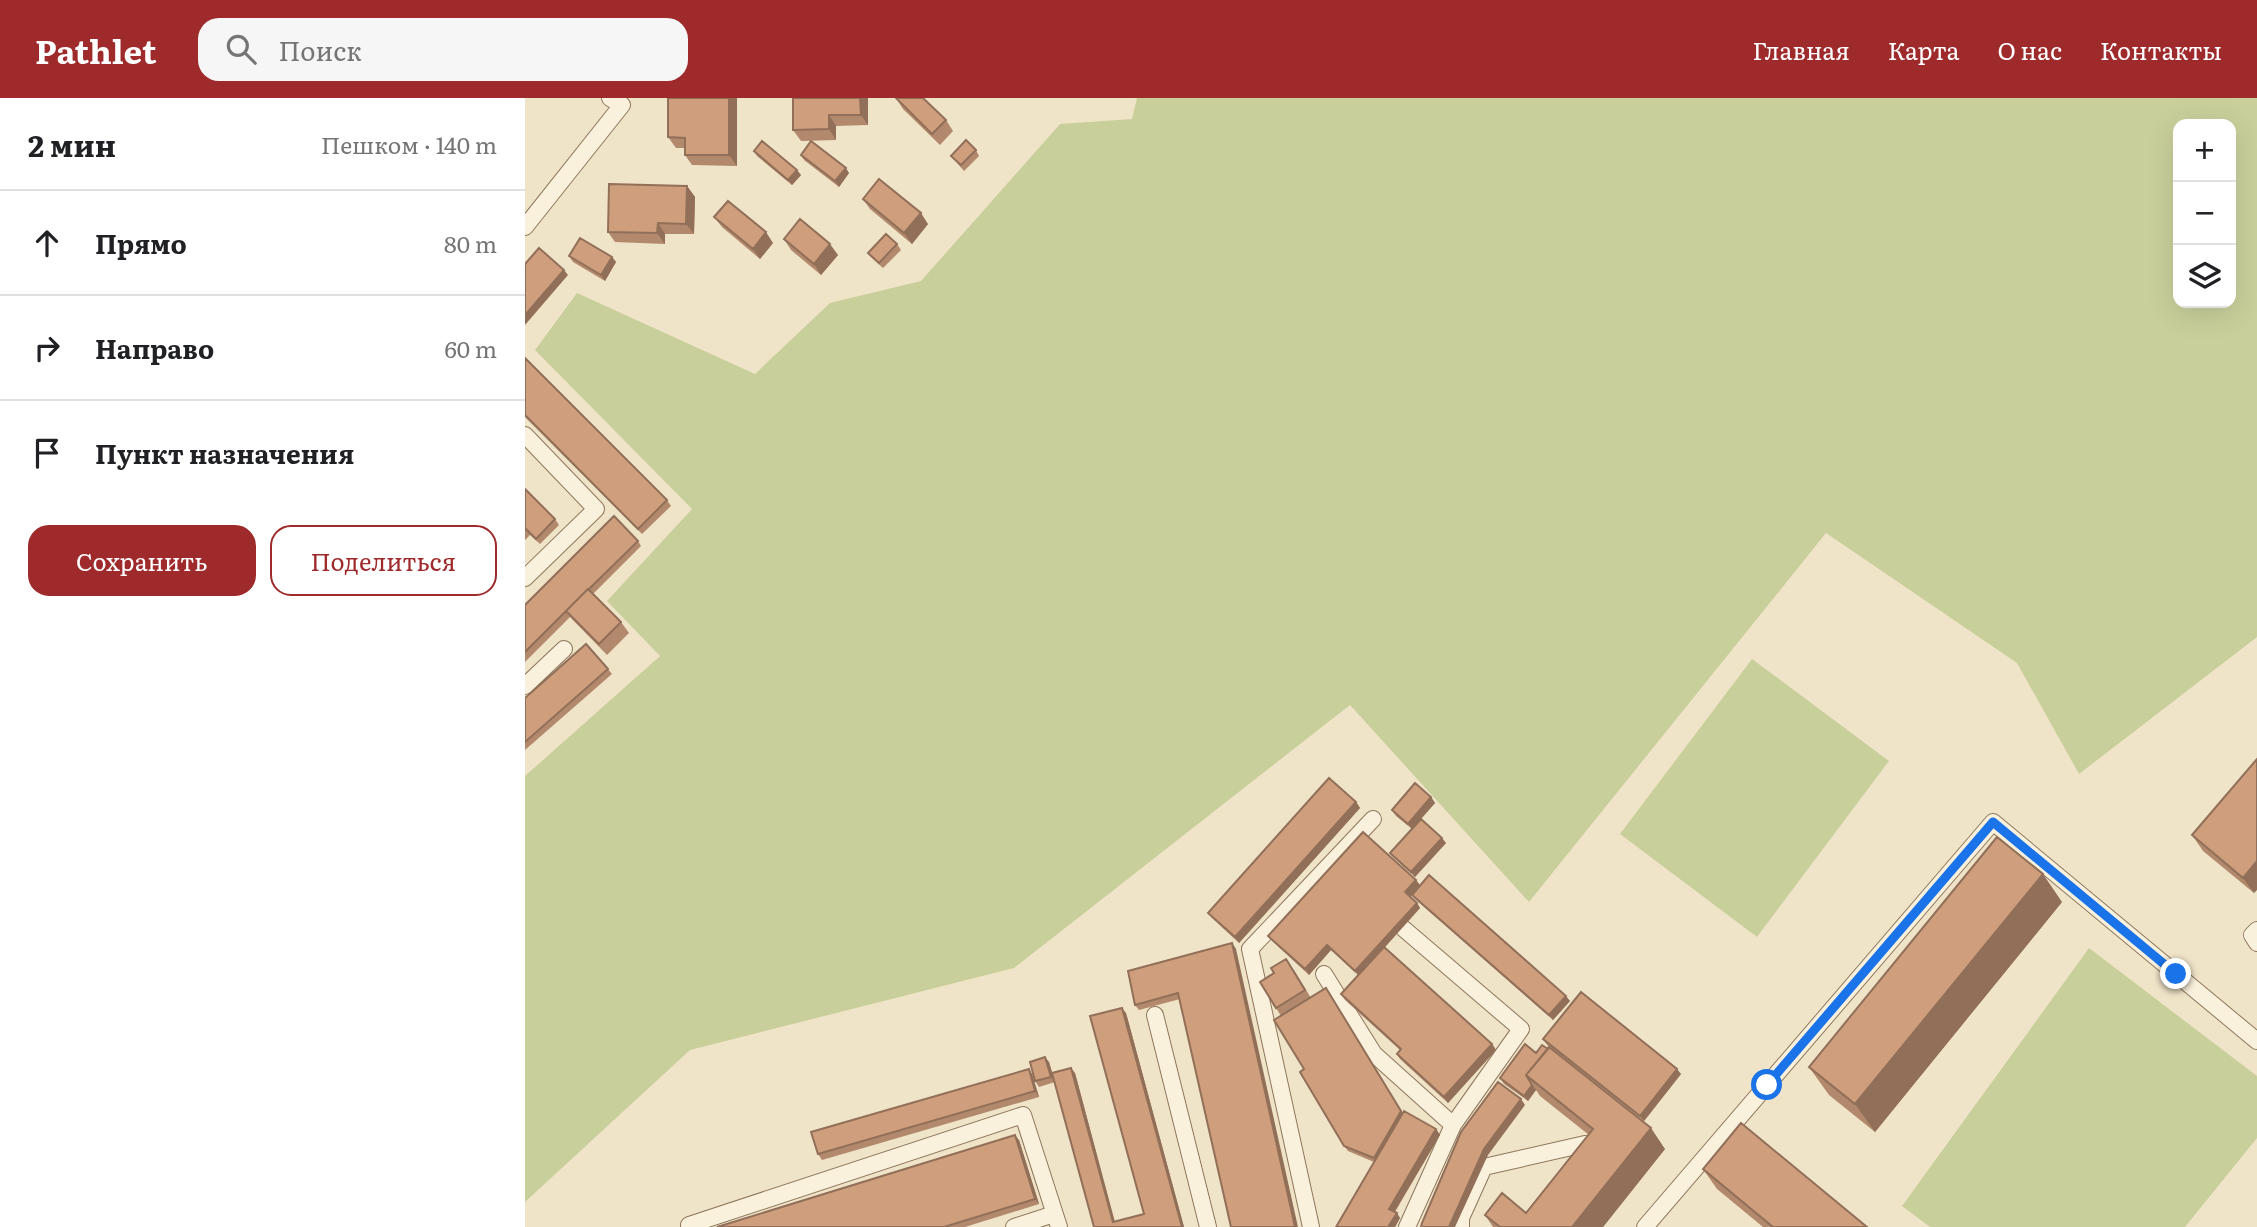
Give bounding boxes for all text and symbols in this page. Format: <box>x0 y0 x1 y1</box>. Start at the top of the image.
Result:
search box <box>198 18 688 81</box>
text: Pathlet <box>35 25 156 74</box>
icon: search <box>222 30 260 68</box>
text: Поиск <box>278 30 362 69</box>
text: Главная <box>1752 32 1850 67</box>
text: Карта <box>1888 32 1960 67</box>
text: О нас <box>1998 32 2062 67</box>
text: Контакты <box>2100 32 2222 67</box>
map controls <box>2173 119 2236 308</box>
button: + <box>2173 119 2236 182</box>
text: 2 мин <box>28 122 116 166</box>
text: Пешком · 140 m <box>321 127 497 161</box>
button: − <box>2173 182 2236 245</box>
text: Прямо <box>95 223 187 262</box>
icon: ahead <box>28 224 66 262</box>
text: 80 m <box>444 226 497 260</box>
button: layers <box>2173 245 2236 308</box>
text: Направо <box>95 328 214 367</box>
icon: right <box>28 329 66 367</box>
text: 60 m <box>444 331 497 365</box>
text: Пункт назначения <box>95 433 354 472</box>
icon: arrive <box>28 434 66 472</box>
button: Сохранить <box>28 525 256 596</box>
button: Поделиться <box>270 525 497 596</box>
route end <box>2160 958 2191 989</box>
route start <box>1751 1069 1782 1100</box>

